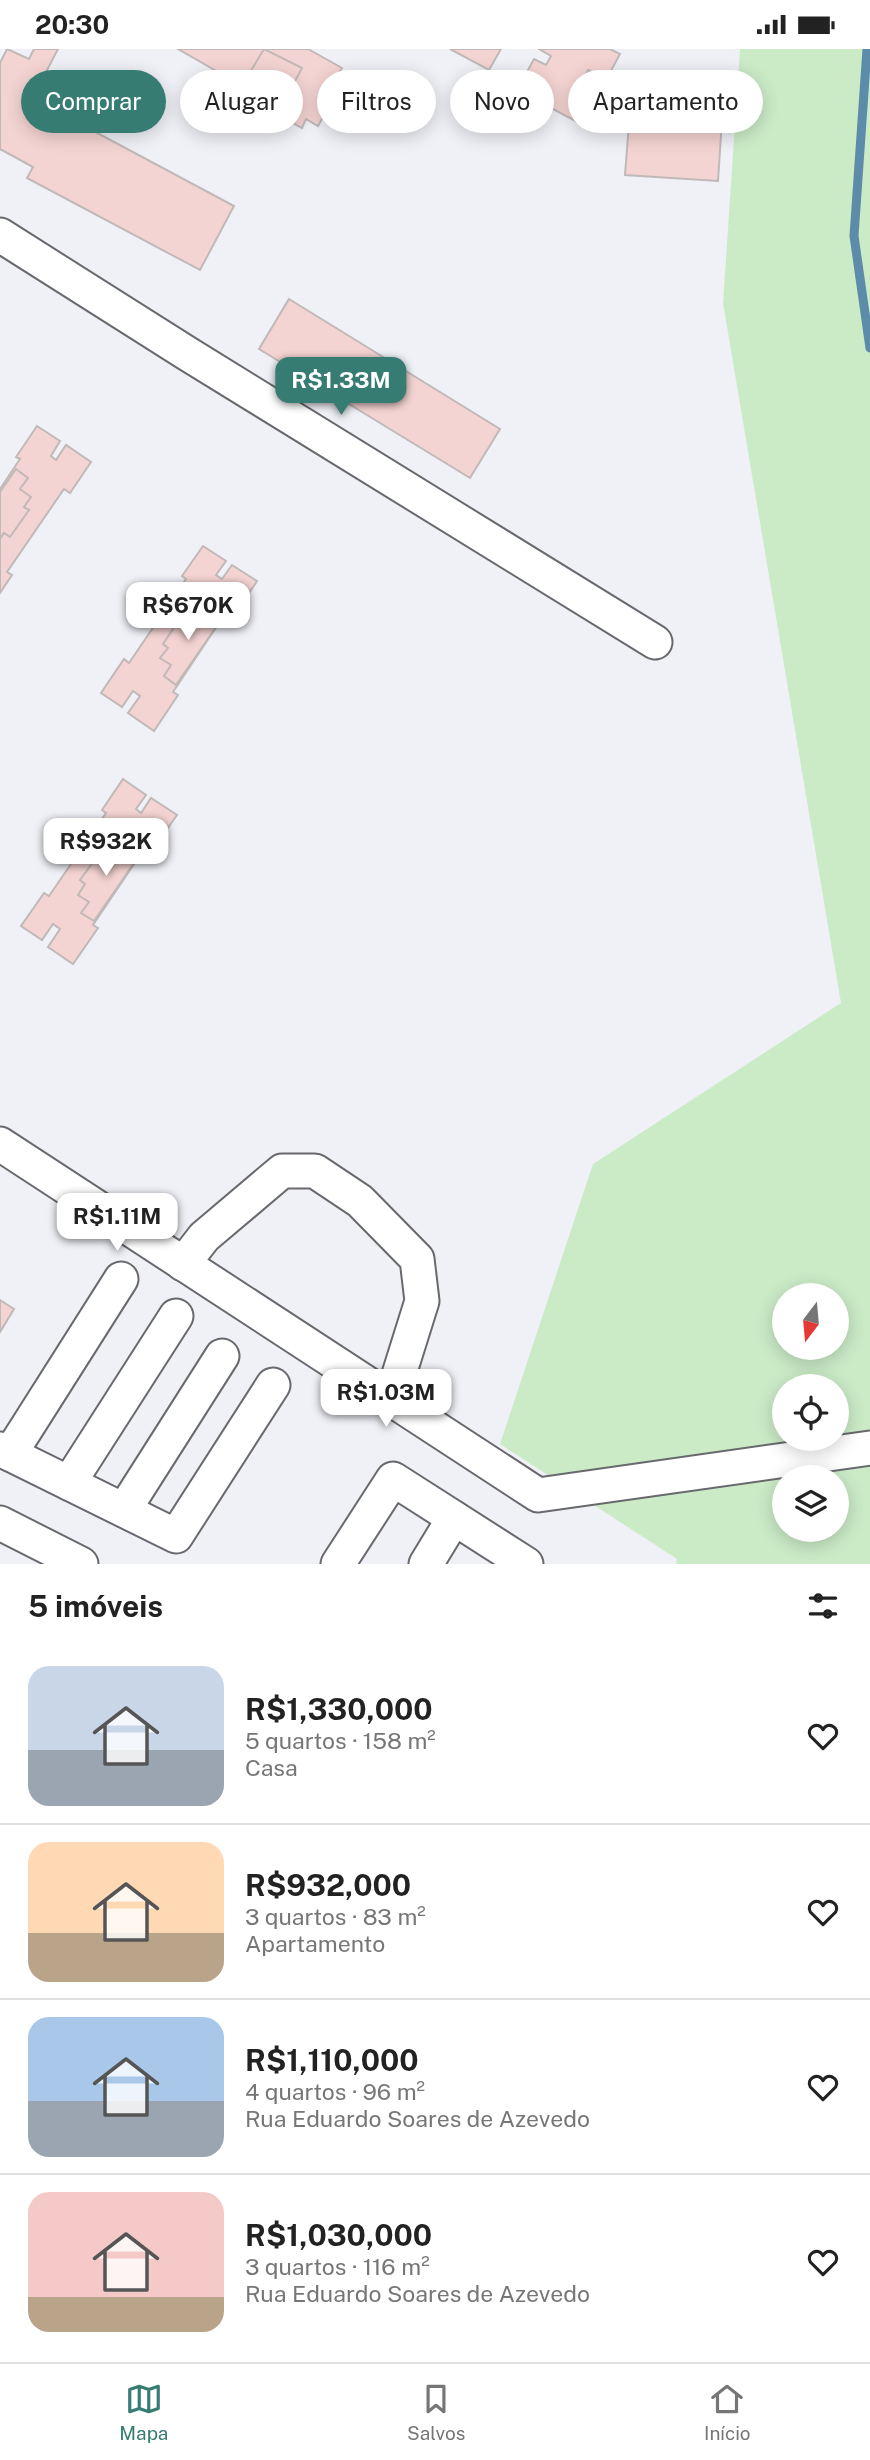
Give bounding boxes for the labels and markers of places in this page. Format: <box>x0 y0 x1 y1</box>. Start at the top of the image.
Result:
pin: R$1.33M <box>276 357 406 417</box>
pin: R$670K <box>131 583 245 642</box>
pin: R$932K <box>49 819 163 878</box>
pin: R$1.11M <box>52 1193 182 1253</box>
pin: R$1.03M <box>321 1369 451 1429</box>

